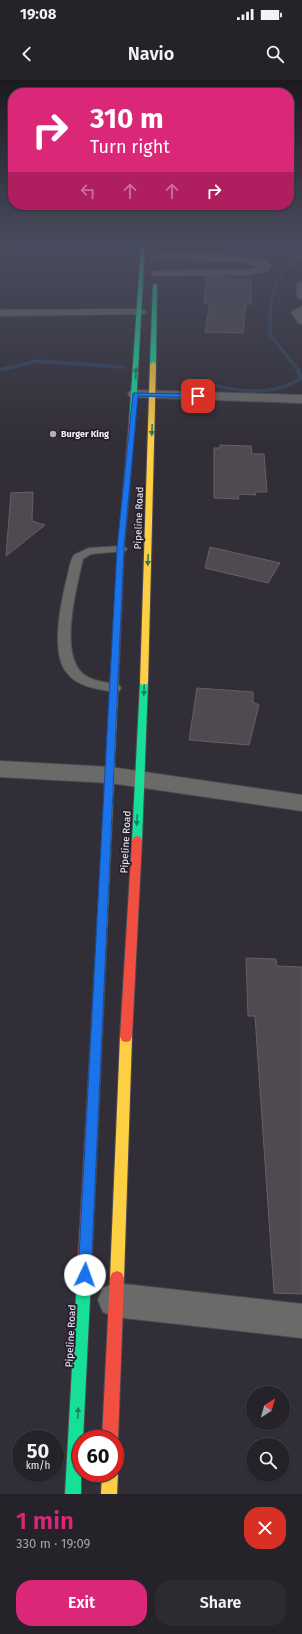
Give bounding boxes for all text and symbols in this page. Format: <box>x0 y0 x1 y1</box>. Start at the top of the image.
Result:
text: 19:08 <box>20 5 56 23</box>
icon: back <box>16 43 38 65</box>
text: Navio <box>128 43 174 65</box>
icon: search <box>264 43 286 65</box>
text: 310 m <box>90 102 164 135</box>
icon: right <box>24 104 76 156</box>
text: Turn right <box>90 136 170 158</box>
icon: left <box>77 180 99 202</box>
icon: ahead <box>119 180 141 202</box>
icon: ahead <box>161 180 183 202</box>
icon: right <box>203 180 225 202</box>
one-way arrow <box>133 367 140 379</box>
pin <box>181 379 215 413</box>
icon: arrive <box>187 385 209 407</box>
one-way arrow <box>149 424 155 437</box>
marker: Burger King <box>48 429 58 439</box>
place label: Burger King <box>61 429 109 439</box>
street label: Pipeline Road <box>132 486 146 550</box>
one-way arrow <box>144 554 151 566</box>
one-way arrow <box>140 684 147 696</box>
street label: Pipeline Road <box>118 810 134 874</box>
one-way arrow <box>134 814 140 827</box>
position arrow <box>64 1254 106 1296</box>
street label: Pipeline Road <box>63 1304 79 1368</box>
north arrow <box>246 1386 290 1430</box>
map controls <box>246 1386 290 1482</box>
one-way arrow <box>74 1407 81 1419</box>
speed limit sign: 60 <box>72 1430 124 1482</box>
button: search <box>246 1438 290 1482</box>
text: 50 <box>27 1439 49 1463</box>
text: km/h <box>26 1460 50 1472</box>
text: 1 min <box>16 1507 74 1535</box>
button: close <box>244 1507 286 1549</box>
text: 330 m · 19:09 <box>16 1536 90 1551</box>
button: Exit <box>16 1580 147 1626</box>
button: Share <box>155 1580 286 1626</box>

